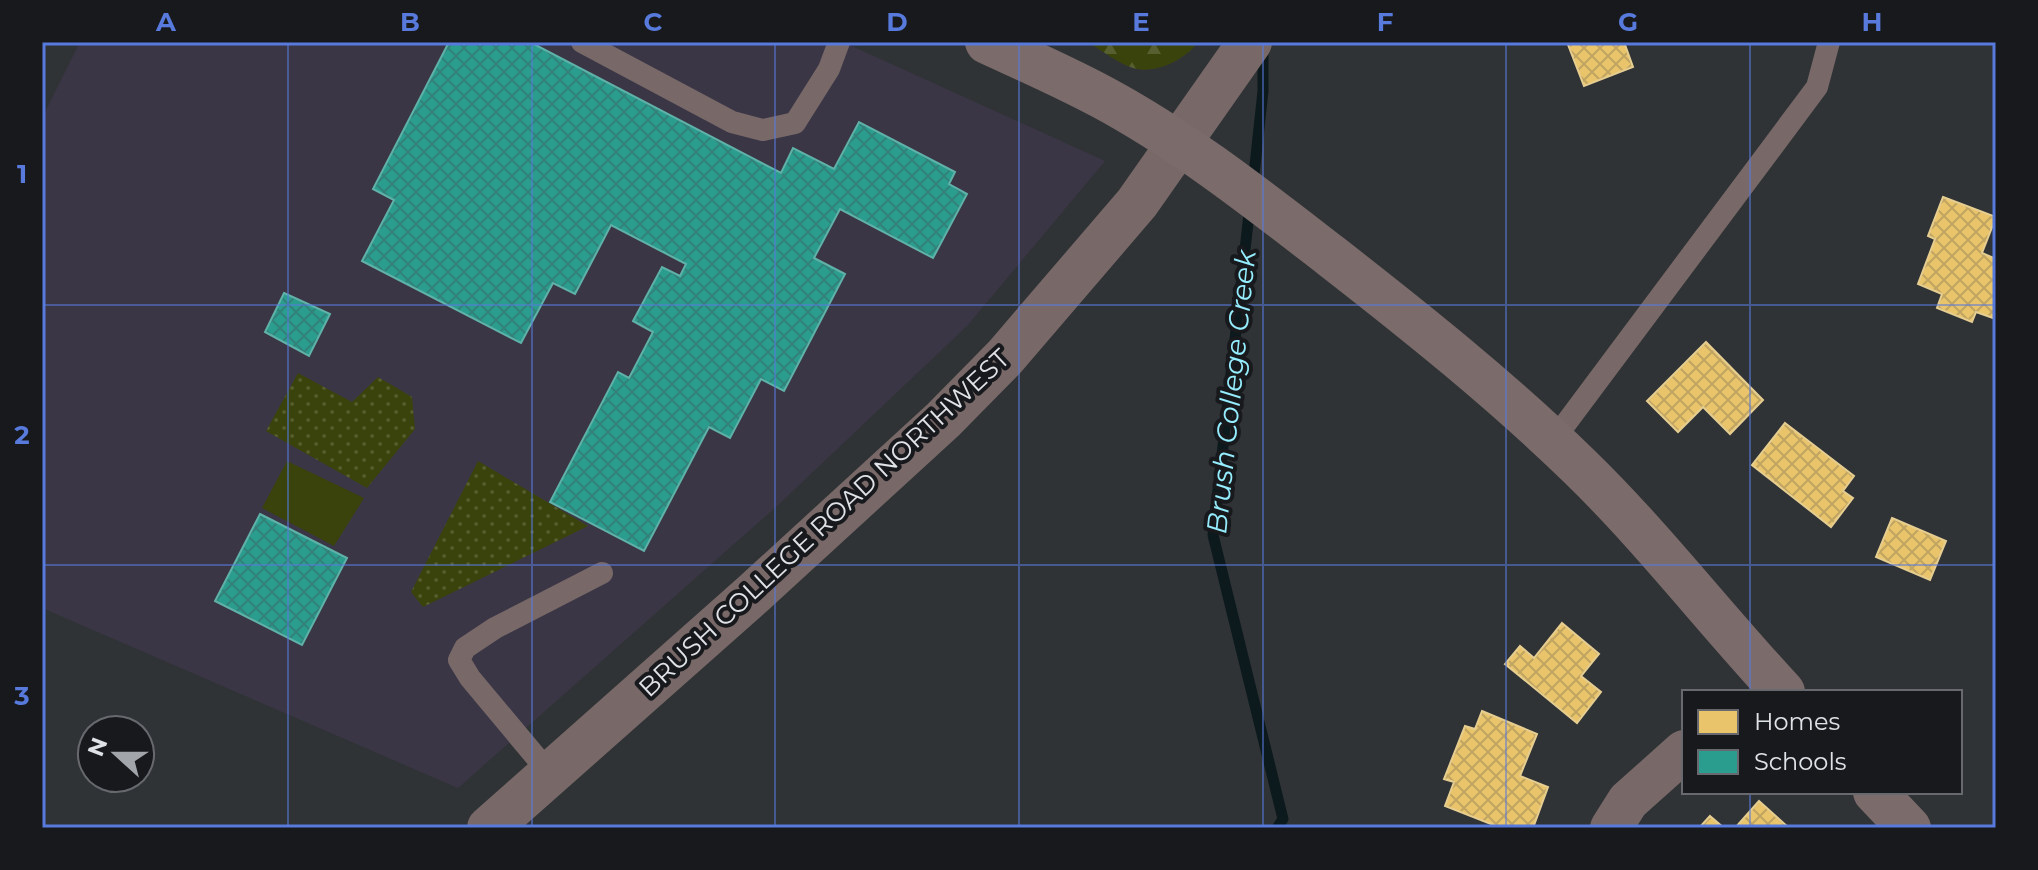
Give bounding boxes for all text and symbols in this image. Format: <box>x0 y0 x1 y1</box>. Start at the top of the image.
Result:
text: A <box>155 6 177 38</box>
text: B <box>400 6 420 38</box>
text: C <box>644 6 663 38</box>
text: D <box>886 6 908 38</box>
text: E <box>1132 6 1150 38</box>
text: F <box>1377 6 1393 38</box>
text: G <box>1618 6 1638 38</box>
text: H <box>1861 6 1883 38</box>
text: 1 <box>17 158 27 190</box>
water label: Brush College Creek <box>1199 247 1263 536</box>
street label: BRUSH COLLEGE ROAD NORTHWEST <box>632 342 1016 704</box>
text: 2 <box>14 419 30 451</box>
text: 3 <box>13 680 30 712</box>
legend <box>1682 690 1962 794</box>
text: Homes <box>1754 707 1840 736</box>
north arrow <box>76 714 156 794</box>
text: N <box>82 734 114 760</box>
text: Schools <box>1754 747 1847 776</box>

